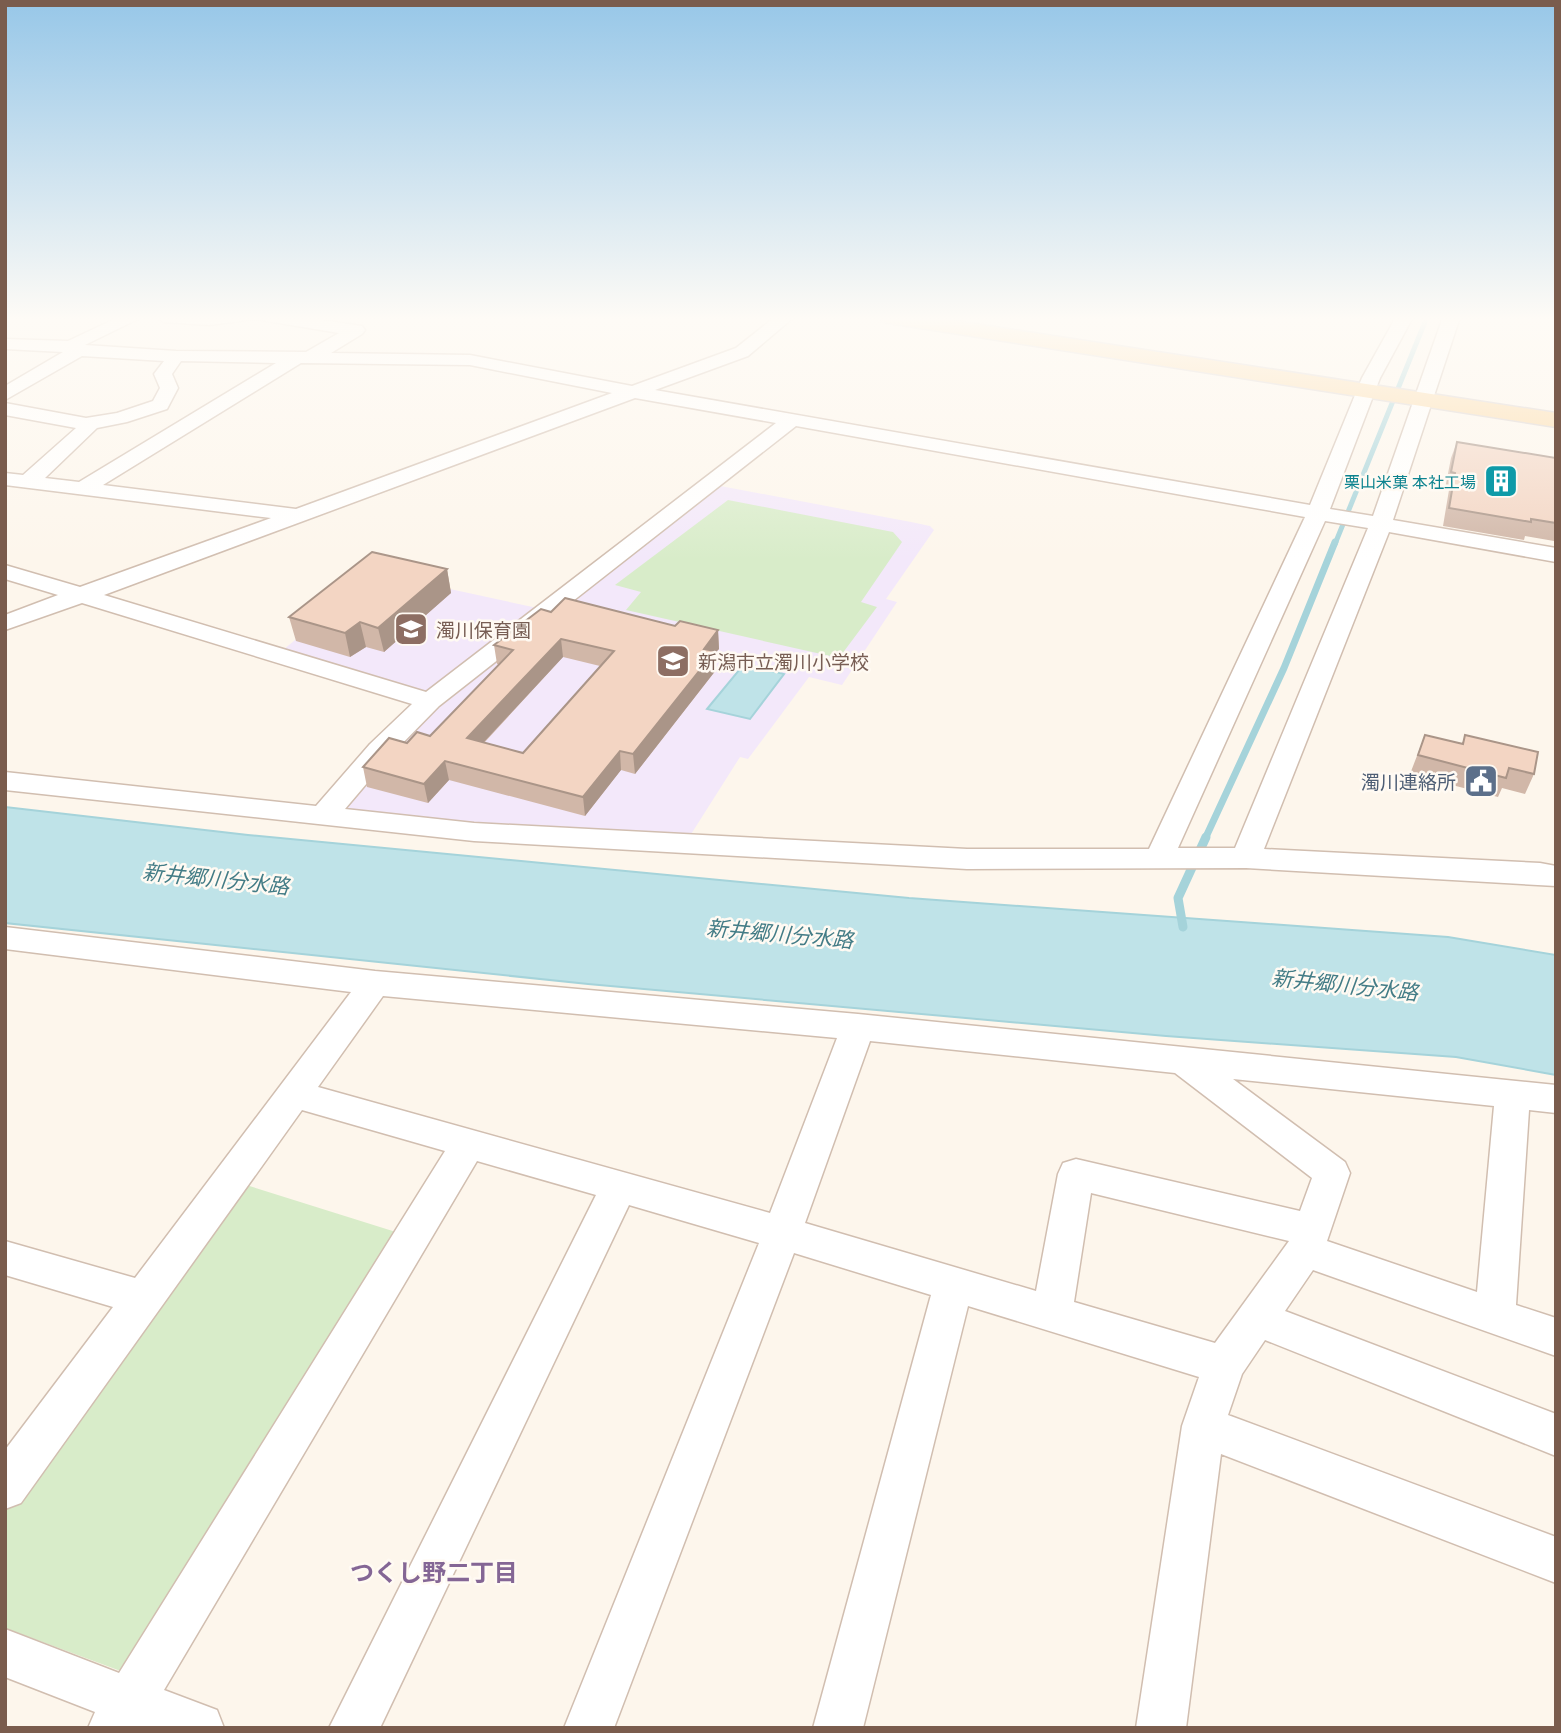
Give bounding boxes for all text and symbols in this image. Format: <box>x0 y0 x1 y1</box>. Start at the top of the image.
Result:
building icon: 栗山米菓 本社工場 <box>1482 462 1520 500</box>
place label: 栗山米菓 本社工場 <box>1344 472 1476 491</box>
school or university icon: 濁川保育園 <box>392 610 430 648</box>
place label: 濁川保育園 <box>436 618 531 641</box>
school or university icon: 新潟市立濁川小学校 <box>654 642 692 680</box>
place label: 新潟市立濁川小学校 <box>698 650 869 673</box>
public building icon: 濁川連絡所 <box>1462 762 1500 800</box>
place label: 濁川連絡所 <box>1361 770 1456 793</box>
water label: 新井郷川分水路 <box>142 858 292 898</box>
water label: 新井郷川分水路 <box>706 914 856 952</box>
water label: 新井郷川分水路 <box>1271 964 1421 1004</box>
district label: つくし野二丁目 <box>350 1557 518 1586</box>

